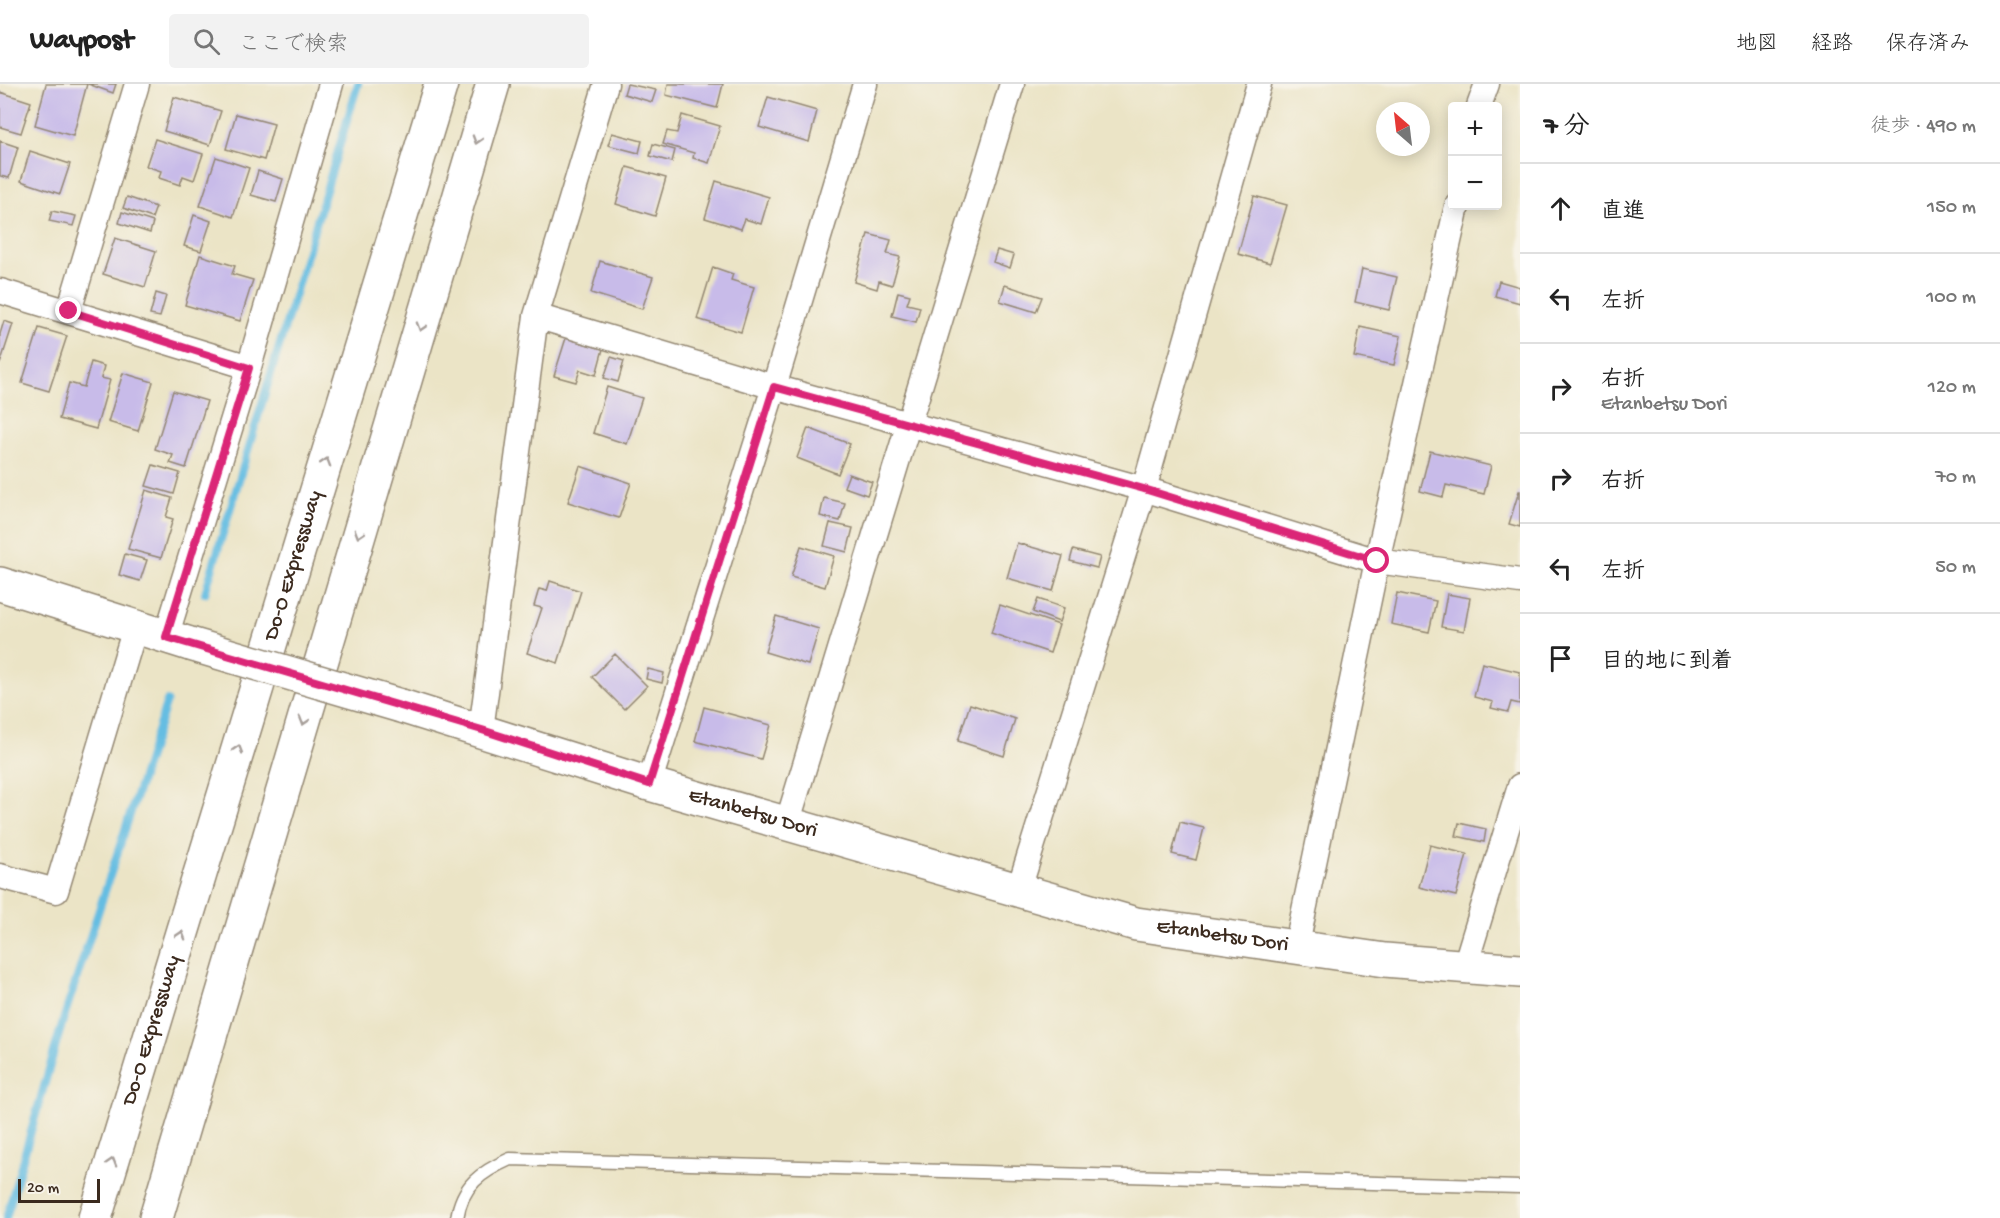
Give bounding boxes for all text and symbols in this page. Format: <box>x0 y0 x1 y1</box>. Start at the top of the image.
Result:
search box <box>169 14 589 68</box>
text: Waypost <box>30 25 133 58</box>
icon: search <box>190 25 223 58</box>
text: ここで検索 <box>238 33 348 59</box>
text: 地図 <box>1736 33 1778 58</box>
text: 経路 <box>1811 33 1853 58</box>
text: 保存済み <box>1886 33 1970 58</box>
north arrow <box>1376 102 1430 156</box>
map controls <box>1448 102 1502 210</box>
button: + <box>1448 102 1502 156</box>
text: 7 分 <box>1544 113 1590 144</box>
text: 徒歩 · 490 m <box>1870 116 1976 139</box>
one-way arrow <box>471 135 484 145</box>
button: − <box>1448 156 1502 210</box>
icon: ahead <box>1544 192 1577 225</box>
text: 150 m <box>1927 197 1976 220</box>
text: 直進 <box>1601 200 1645 226</box>
icon: left <box>1544 282 1577 315</box>
text: 100 m <box>1926 287 1976 310</box>
text: 左折 <box>1601 290 1645 316</box>
route end <box>55 297 81 323</box>
one-way arrow <box>416 321 428 332</box>
text: 右折 <box>1601 368 1645 394</box>
icon: right <box>1544 372 1577 405</box>
text: 120 m <box>1928 377 1976 400</box>
text: Etanbetsu Dori <box>1601 394 1728 417</box>
one-way arrow <box>319 457 331 468</box>
icon: right <box>1544 462 1577 495</box>
text: 70 m <box>1935 467 1976 490</box>
text: 右折 <box>1601 470 1645 496</box>
street label: Do-O Expressway <box>259 488 329 646</box>
one-way arrow <box>354 528 366 539</box>
route start <box>1363 547 1389 573</box>
icon: left <box>1544 552 1577 585</box>
text: 50 m <box>1935 557 1976 580</box>
text: 左折 <box>1601 560 1645 586</box>
icon: arrive <box>1544 642 1577 675</box>
text: 目的地に到着 <box>1601 650 1733 676</box>
one-way arrow <box>299 715 311 726</box>
one-way arrow <box>231 744 243 755</box>
street label: Etanbetsu Dori <box>685 783 820 844</box>
street label: Etanbetsu Dori <box>1155 915 1290 958</box>
one-way arrow <box>174 930 186 941</box>
street label: Do-O Expressway <box>117 953 187 1110</box>
one-way arrow <box>105 1157 117 1168</box>
scale bar <box>18 1176 100 1204</box>
text: 20 m <box>27 1180 59 1199</box>

